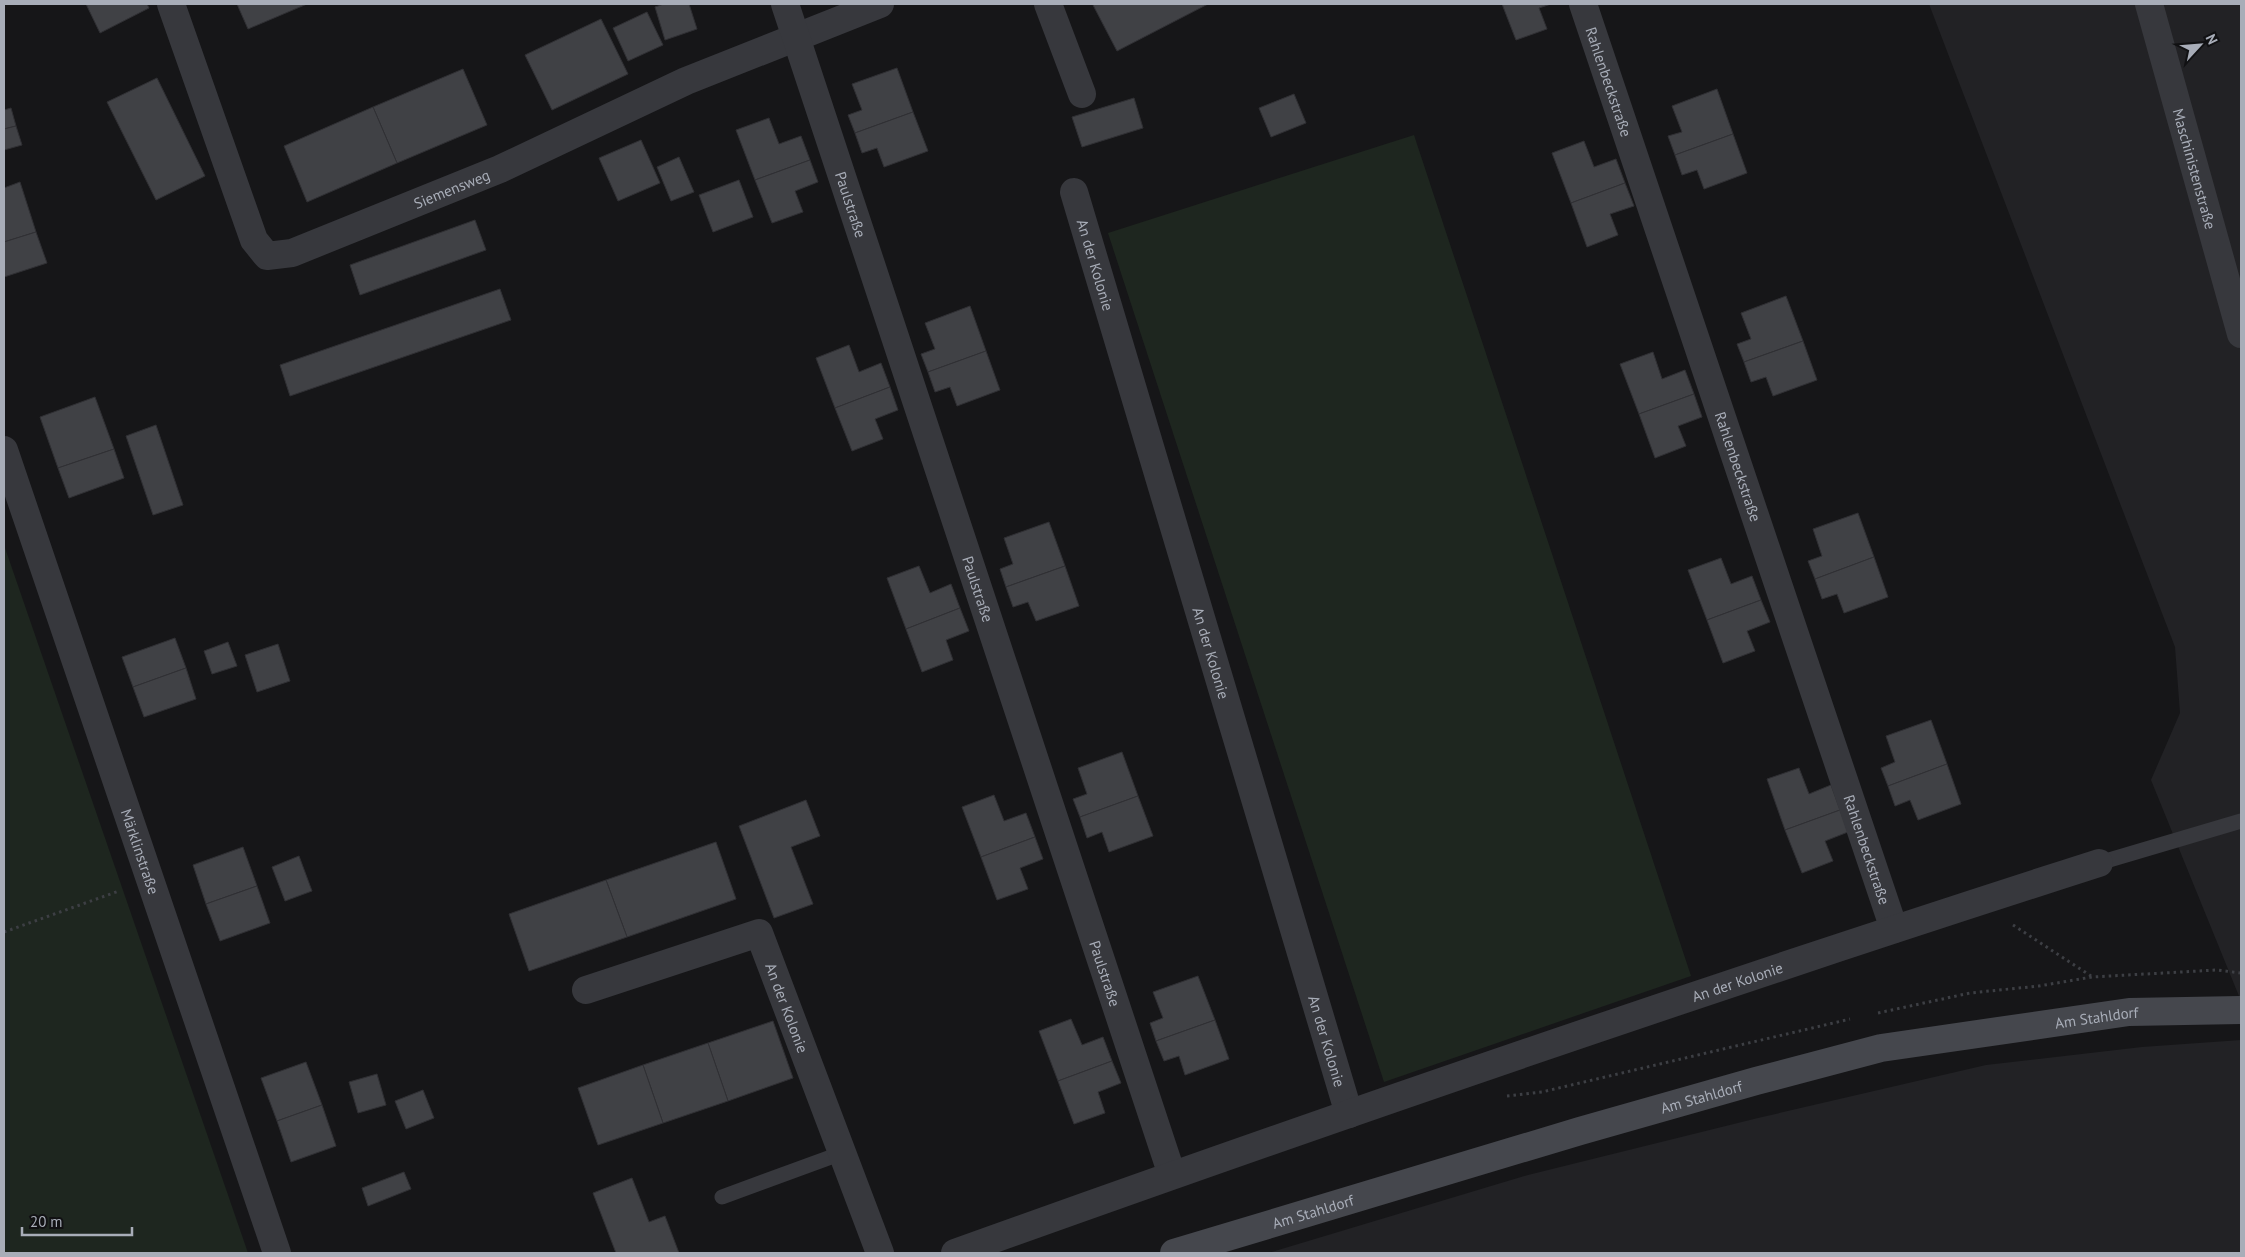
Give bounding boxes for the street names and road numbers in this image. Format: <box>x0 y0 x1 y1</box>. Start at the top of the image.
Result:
street label: Rahlenbeckstraße <box>1582 24 1636 139</box>
street label: Maschinistenstraße <box>2169 106 2221 231</box>
street label: Siemensweg <box>411 165 492 212</box>
street label: Paulstraße <box>831 169 871 240</box>
street label: An der Kolonie <box>1073 217 1118 313</box>
street label: Rahlenbeckstraße <box>1711 409 1766 524</box>
street label: Paulstraße <box>959 553 998 624</box>
street label: An der Kolonie <box>1189 605 1234 701</box>
street label: Rahlenbeckstraße <box>1840 792 1895 907</box>
street label: Märklinstraße <box>117 806 164 897</box>
street label: Paulstraße <box>1086 938 1125 1009</box>
street label: An der Kolonie <box>1689 957 1785 1005</box>
street label: An der Kolonie <box>762 960 813 1055</box>
street label: An der Kolonie <box>1305 993 1350 1089</box>
street label: Am Stahldorf <box>2054 1002 2140 1032</box>
street label: Am Stahldorf <box>1658 1076 1745 1117</box>
street label: Am Stahldorf <box>1270 1190 1357 1232</box>

